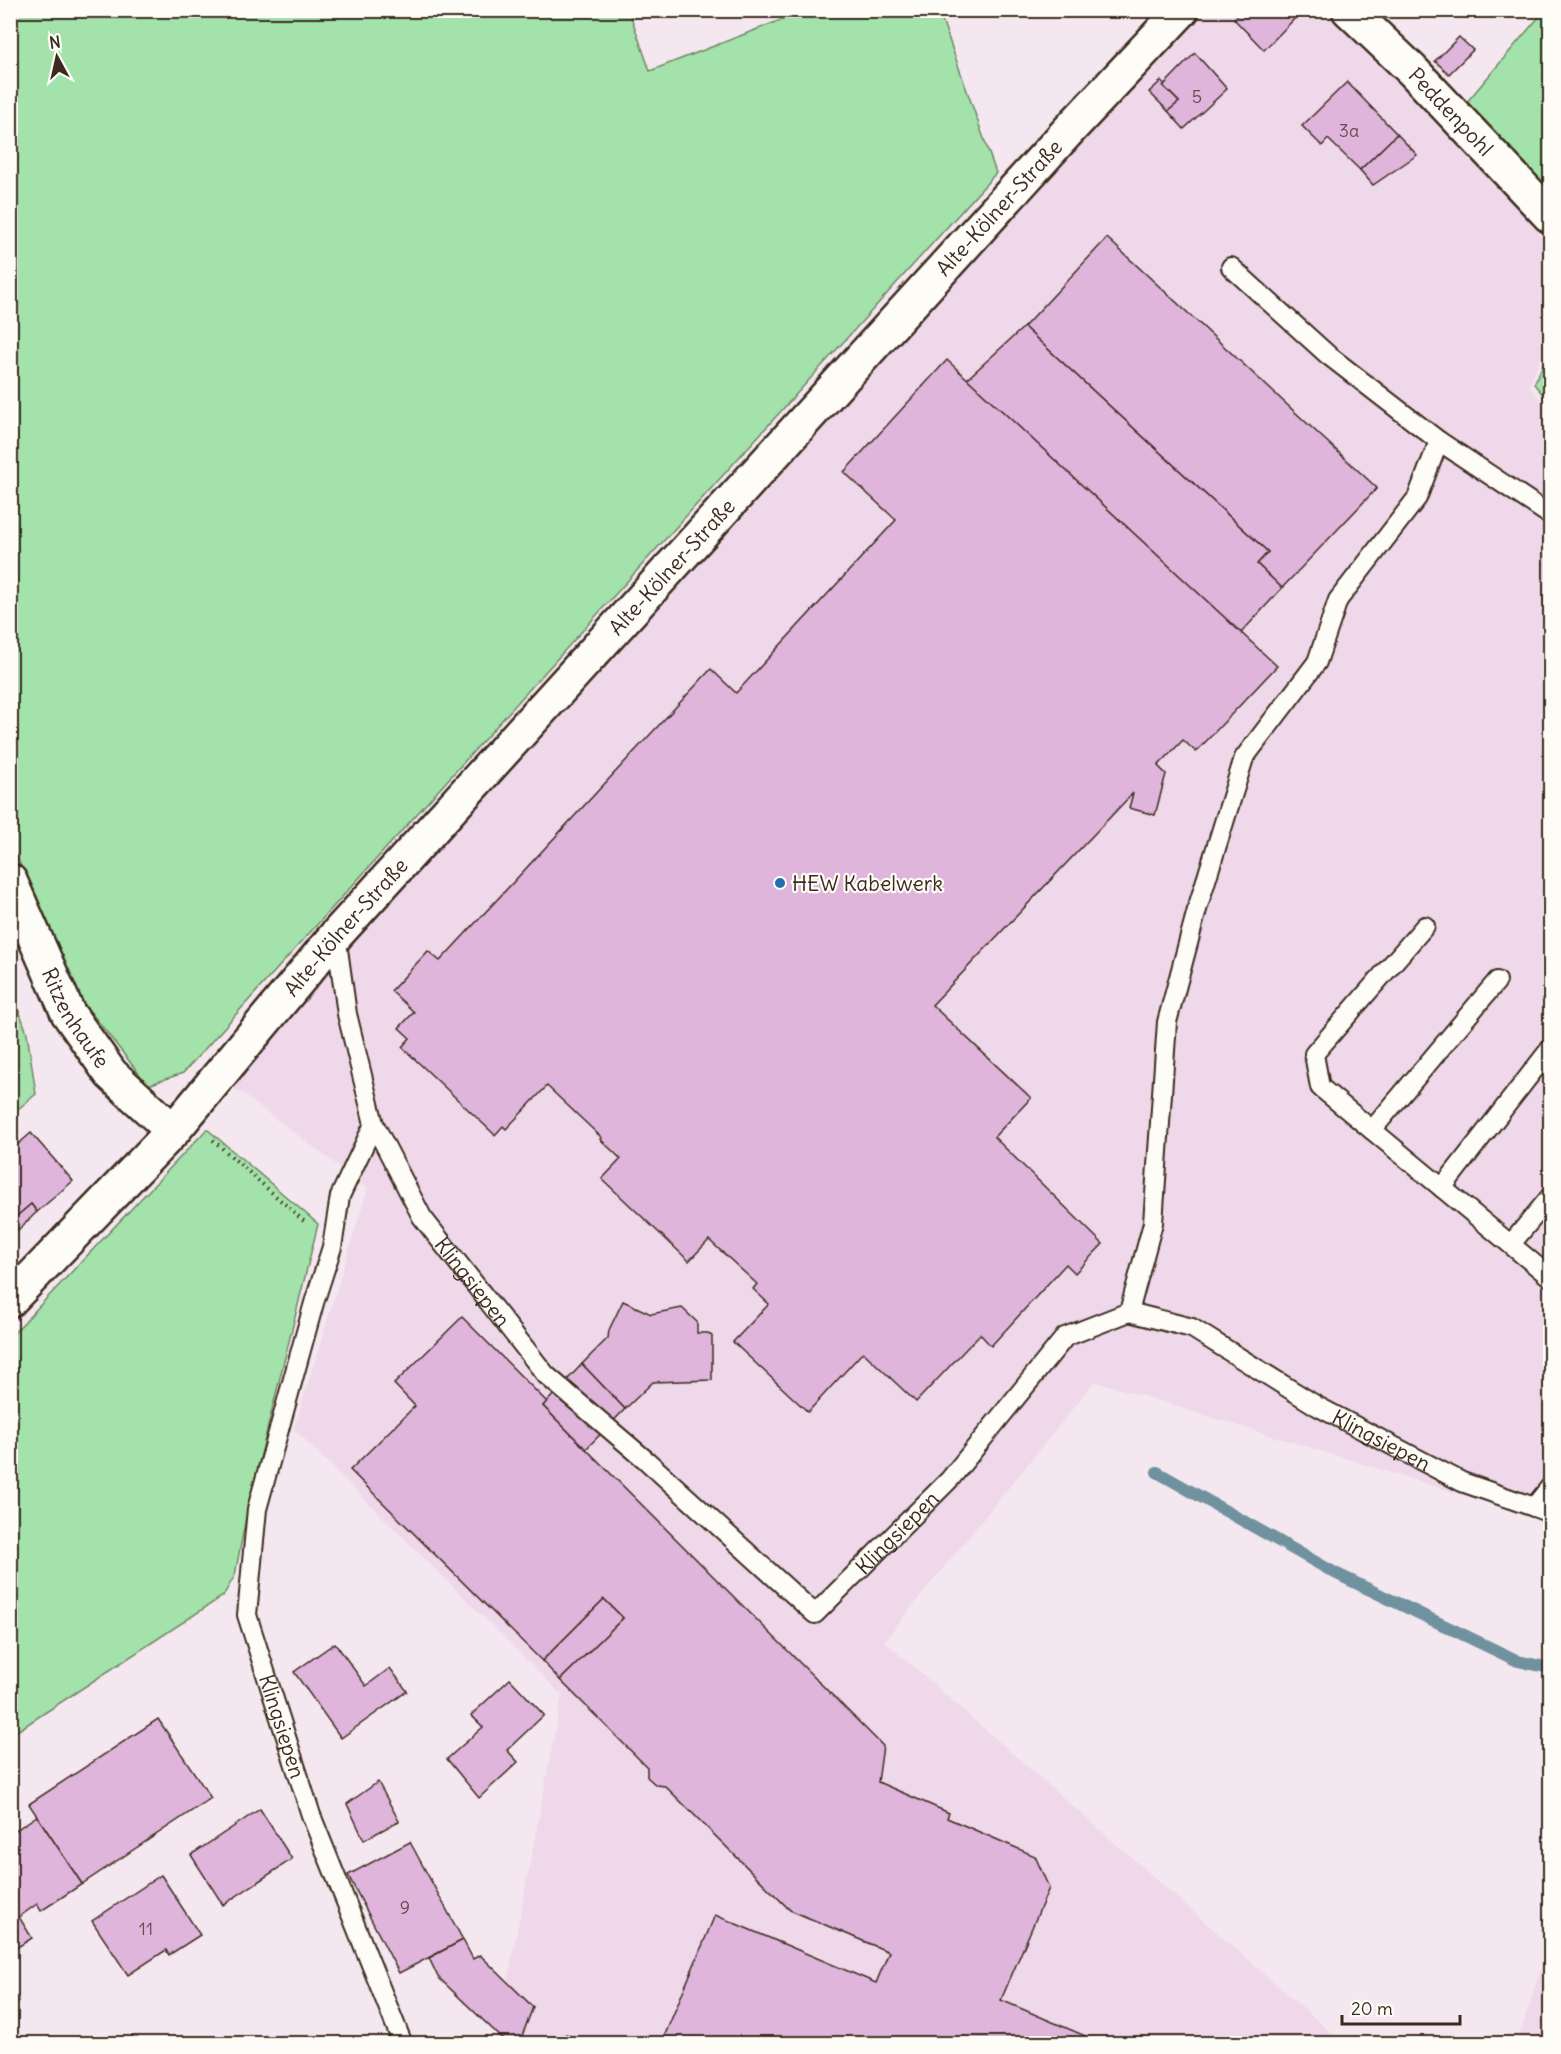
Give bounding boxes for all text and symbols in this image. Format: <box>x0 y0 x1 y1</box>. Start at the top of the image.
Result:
north arrow <box>27 27 87 87</box>
text: N <box>48 31 62 53</box>
street label: Peddenpohl <box>1403 61 1499 161</box>
house number: 5 <box>1192 85 1202 108</box>
house number: 3a <box>1339 119 1359 142</box>
street label: Alte-Kölner-Straße <box>930 133 1068 281</box>
street label: Alte-Kölner-Straße <box>602 493 741 641</box>
street label: Alte-Kölner-Straße <box>277 852 413 1002</box>
place label: HEW Kabelwerk <box>792 870 943 897</box>
marker: HEW Kabelwerk <box>773 876 787 890</box>
street label: Ritzenhaufe <box>36 963 116 1073</box>
street label: Klingsiepen <box>429 1231 517 1332</box>
street label: Klingsiepen <box>1328 1403 1435 1477</box>
street label: Klingsiepen <box>849 1485 944 1580</box>
street label: Klingsiepen <box>253 1671 312 1781</box>
house number: 9 <box>400 1896 410 1919</box>
house number: 11 <box>139 1917 153 1940</box>
scale bar <box>1342 1988 1460 2026</box>
text: 20 m <box>1351 1997 1393 2020</box>

